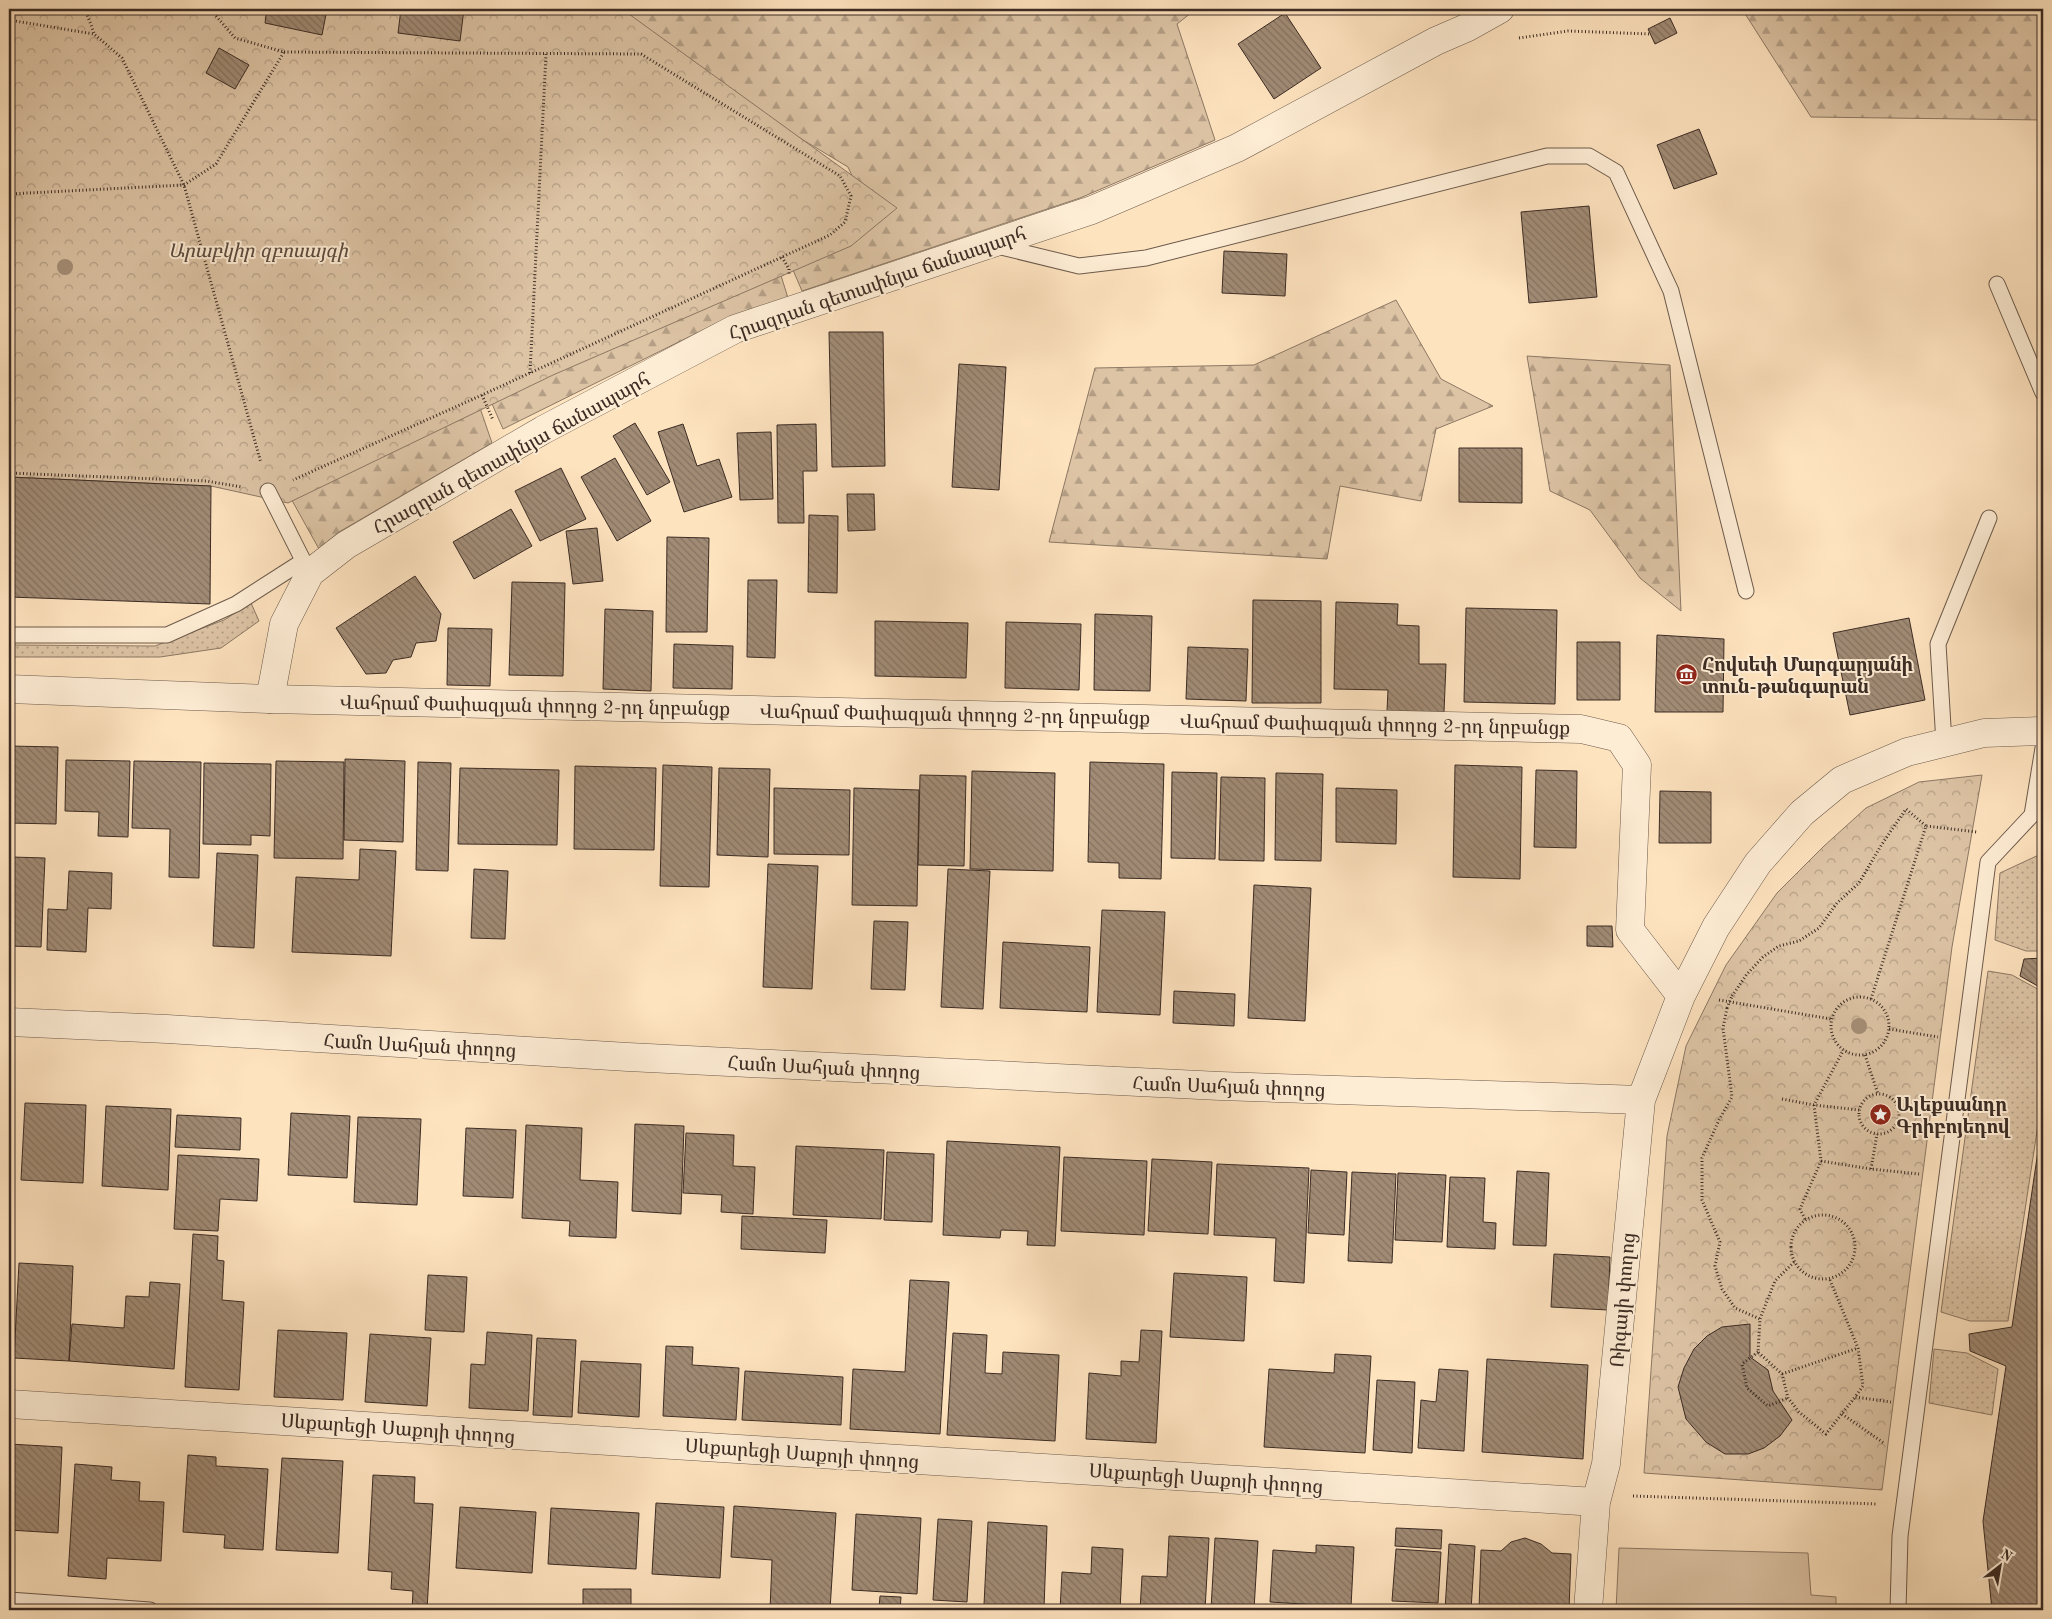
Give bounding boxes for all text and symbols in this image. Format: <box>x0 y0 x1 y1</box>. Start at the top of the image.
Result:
street label: Հրազդան գետափնյա ճանապարհ <box>727 225 1029 345</box>
park label: Արաբկիր զբոսայգի <box>168 242 349 263</box>
street label: Հրազդան գետափնյա ճանապարհ <box>370 370 654 539</box>
place label: Հովսեփ Մարգարյանի տուն-թանգարան <box>1702 656 1913 698</box>
museum icon: Հովսեփ Մարգարյանի տուն-թանգարան <box>1674 663 1698 687</box>
street label: Վահրամ Փափազյան փողոց 2-րդ նրբանցք <box>339 694 731 720</box>
street label: Վահրամ Փափազյան փողոց 2-րդ նրբանցք <box>759 703 1151 729</box>
street label: Վահրամ Փափազյան փողոց 2-րդ նրբանցք <box>1179 713 1571 739</box>
street label: Համո Սահյան փողոց <box>323 1032 517 1062</box>
street label: Համո Սահյան փողոց <box>727 1054 921 1084</box>
street label: Համո Սահյան փողոց <box>1132 1075 1326 1101</box>
place label: Ալեքսանդր Գրիբոյեդով <box>1896 1096 2011 1138</box>
place icon: Ալեքսանդր Գրիբոյեդով <box>1868 1103 1892 1127</box>
street label: Ռիգայի փողոց <box>1608 1232 1640 1369</box>
street label: Սևքարեցի Սաքոյի փողոց <box>280 1412 516 1448</box>
street label: Սևքարեցի Սաքոյի փողոց <box>684 1437 920 1473</box>
street label: Սևքարեցի Սաքոյի փողոց <box>1088 1462 1324 1498</box>
north arrow <box>1974 1542 2024 1592</box>
text: N <box>1998 1547 2015 1565</box>

